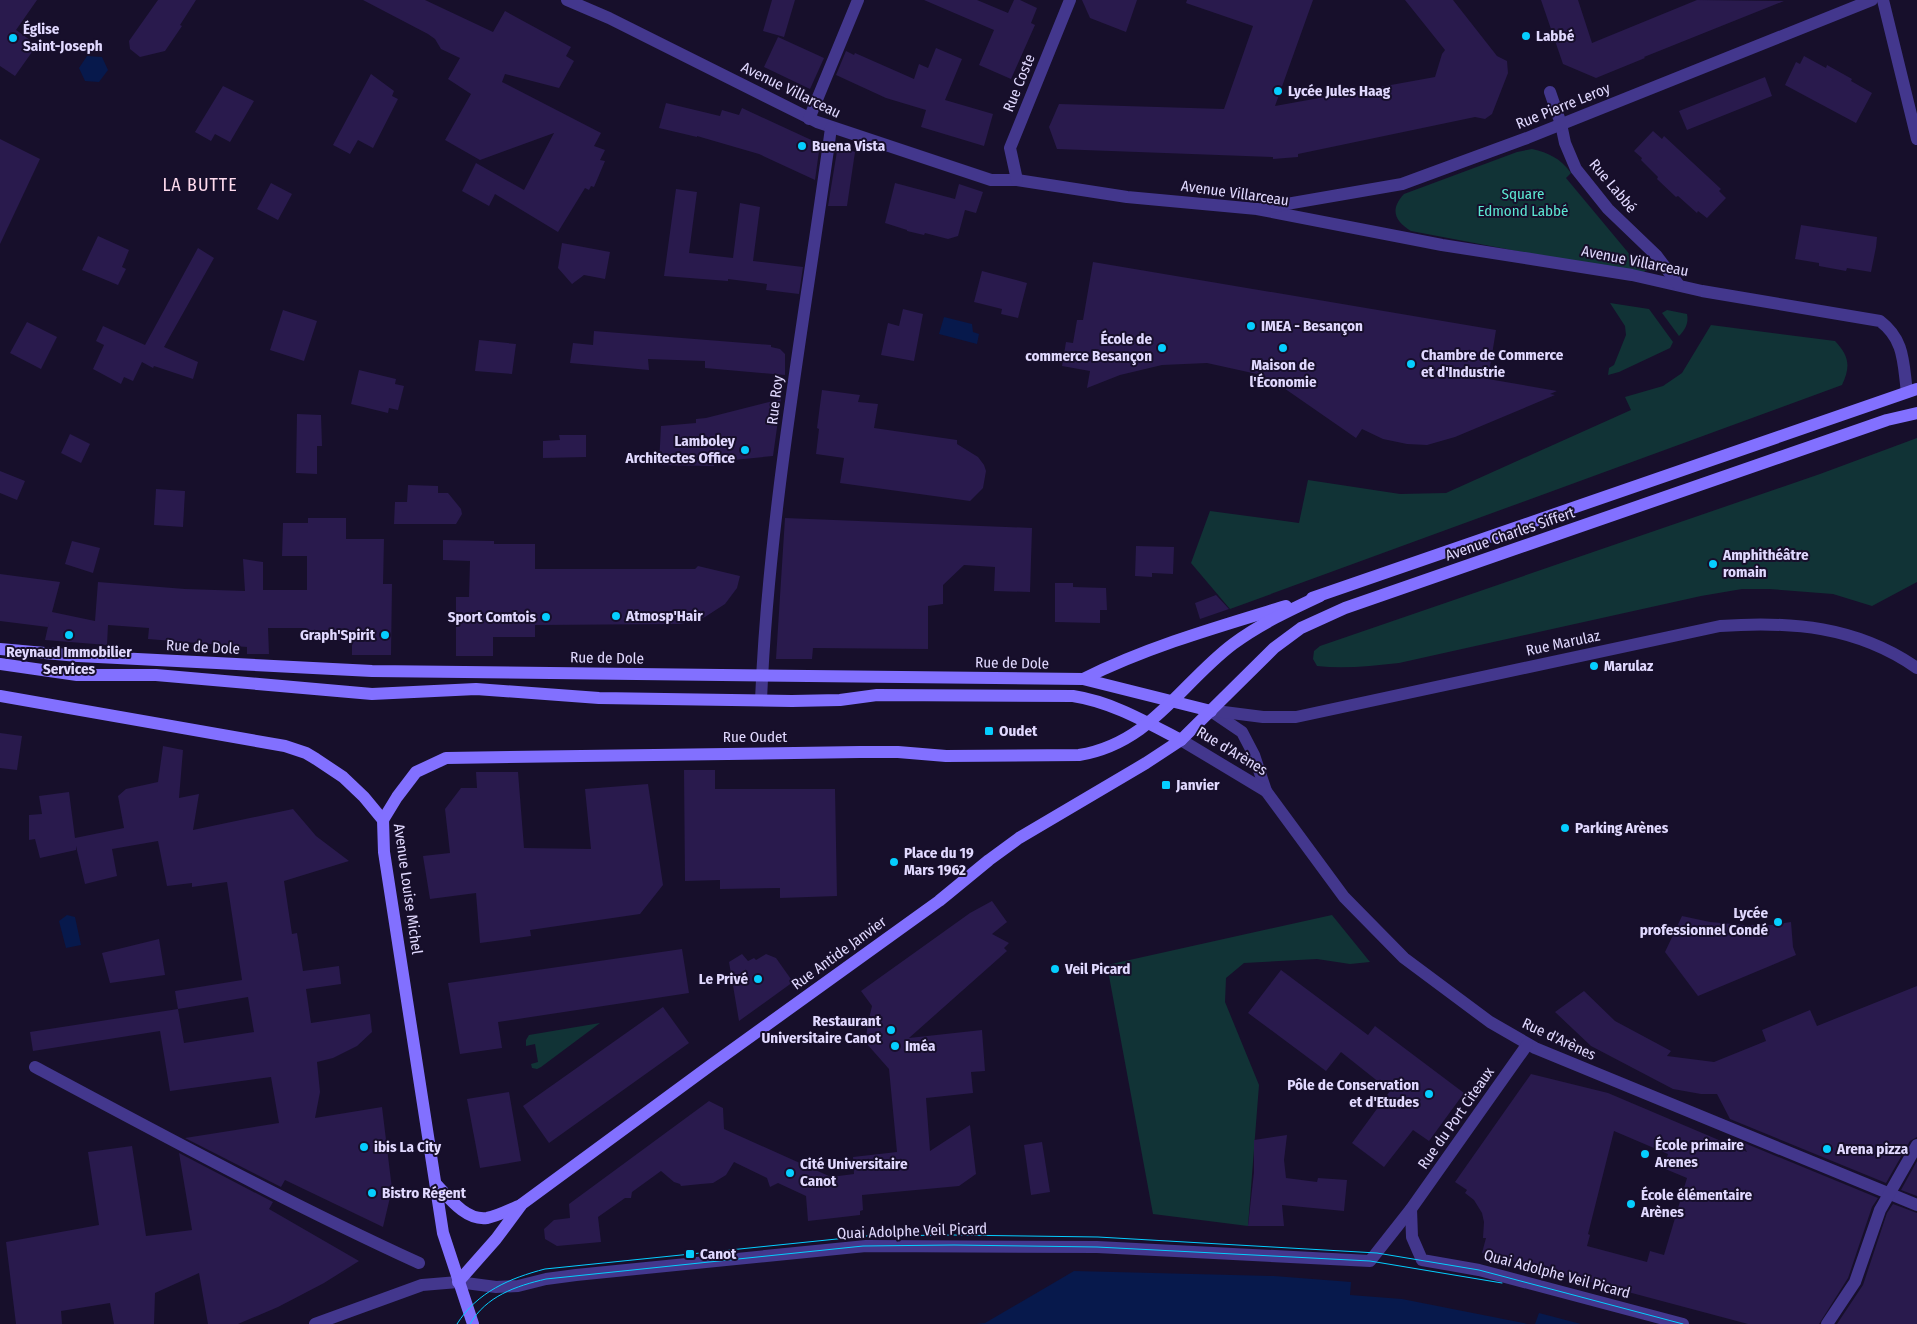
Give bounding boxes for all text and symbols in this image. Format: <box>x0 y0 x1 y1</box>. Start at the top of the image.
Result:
place label: Église Saint-Joseph <box>23 20 103 55</box>
place label: Labbé <box>1536 27 1575 45</box>
marker: Labbé <box>1520 30 1532 42</box>
marker: Église Saint-Joseph <box>7 32 19 44</box>
street label: Rue Coste <box>999 52 1039 114</box>
street label: Avenue Villarceau <box>738 58 844 122</box>
street label: Rue Pierre Leroy <box>1513 79 1613 133</box>
place label: Lycée Jules Haag <box>1288 82 1391 100</box>
marker: Lycée Jules Haag <box>1272 85 1284 97</box>
place label: Buena Vista <box>812 137 886 155</box>
marker: Buena Vista <box>796 140 808 152</box>
street label: Rue Labbé <box>1585 156 1641 216</box>
district label: LA BUTTE <box>162 174 238 196</box>
street label: Avenue Villarceau <box>1180 177 1290 209</box>
park label: Square Edmond Labbé <box>1478 185 1568 220</box>
street label: Avenue Villarceau <box>1580 242 1690 280</box>
place label: IMEA - Besançon <box>1261 317 1363 336</box>
marker: IMEA - Besançon <box>1245 320 1257 332</box>
place label: École de commerce Besançon <box>1025 330 1152 366</box>
marker: École de commerce Besançon <box>1156 342 1168 354</box>
marker: Maison de l'Économie <box>1277 342 1289 354</box>
place label: Chambre de Commerce et d'Industrie <box>1421 346 1564 381</box>
place label: Maison de l'Économie <box>1249 356 1317 391</box>
marker: Chambre de Commerce et d'Industrie <box>1405 358 1417 370</box>
street label: Rue Roy <box>763 374 787 426</box>
place label: Lamboley Architectes Office <box>625 432 736 467</box>
marker: Lamboley Architectes Office <box>739 444 751 456</box>
street label: Avenue Charles Siffert <box>1443 503 1577 565</box>
place label: Amphithéâtre romain <box>1722 546 1809 581</box>
marker: Amphithéâtre romain <box>1707 558 1719 570</box>
place label: Atmosp'Hair <box>625 607 703 625</box>
place label: Sport Comtois <box>448 608 536 626</box>
marker: Atmosp'Hair <box>610 610 622 622</box>
marker: Sport Comtois <box>540 611 552 623</box>
place label: Graph'Spirit <box>300 626 376 644</box>
street label: Rue Marulaz <box>1524 626 1602 660</box>
marker: Reynaud Immobilier Services <box>63 629 75 641</box>
marker: Graph'Spirit <box>379 629 391 641</box>
street label: Rue de Dole <box>166 636 240 658</box>
place label: Reynaud Immobilier Services <box>6 643 132 678</box>
street label: Rue de Dole <box>570 648 644 668</box>
street label: Rue de Dole <box>975 653 1049 673</box>
place label: Marulaz <box>1604 657 1654 675</box>
marker: Marulaz <box>1588 660 1600 672</box>
place label: Oudet <box>999 722 1038 740</box>
street label: Rue d'Arènes <box>1193 723 1271 779</box>
marker: Oudet <box>983 725 995 737</box>
street label: Rue Oudet <box>723 728 787 746</box>
place label: Janvier <box>1175 776 1220 794</box>
marker: Janvier <box>1160 779 1172 791</box>
place label: Parking Arènes <box>1575 819 1669 837</box>
street label: Avenue Louise Michel <box>390 822 426 956</box>
marker: Parking Arènes <box>1559 822 1571 834</box>
place label: Place du 19 Mars 1962 <box>904 844 974 879</box>
marker: Place du 19 Mars 1962 <box>888 856 900 868</box>
place label: Lycée professionnel Condé <box>1640 904 1768 939</box>
street label: Rue Antide Janvier <box>788 912 891 993</box>
marker: Lycée professionnel Condé <box>1772 916 1784 928</box>
place label: Veil Picard <box>1064 960 1130 978</box>
marker: Veil Picard <box>1049 963 1061 975</box>
place label: Le Privé <box>699 970 748 988</box>
marker: Le Privé <box>752 973 764 985</box>
place label: Restaurant Universitaire Canot <box>762 1012 882 1047</box>
street label: Rue d'Arènes <box>1519 1014 1599 1064</box>
marker: Restaurant Universitaire Canot <box>885 1024 897 1036</box>
place label: Iméa <box>905 1037 936 1055</box>
marker: Iméa <box>889 1040 901 1052</box>
street label: Rue du Port Citeaux <box>1414 1063 1498 1172</box>
place label: Pôle de Conservation et d'Etudes <box>1287 1076 1419 1111</box>
marker: Pôle de Conservation et d'Etudes <box>1423 1088 1435 1100</box>
place label: École primaire Arenes <box>1654 1136 1744 1171</box>
place label: ibis La City <box>374 1138 442 1156</box>
place label: Arena pizza <box>1836 1140 1909 1158</box>
marker: ibis La City <box>358 1141 370 1153</box>
marker: Arena pizza <box>1821 1143 1833 1155</box>
marker: École primaire Arenes <box>1639 1148 1651 1160</box>
place label: Cité Universitaire Canot <box>800 1155 908 1190</box>
marker: Cité Universitaire Canot <box>784 1167 796 1179</box>
place label: Bistro Régent <box>382 1184 467 1202</box>
place label: École élémentaire Arènes <box>1640 1186 1752 1221</box>
marker: Bistro Régent <box>366 1187 378 1199</box>
marker: École élémentaire Arènes <box>1625 1198 1637 1210</box>
street label: Quai Adolphe Veil Picard <box>836 1219 988 1243</box>
place label: Canot <box>700 1245 737 1263</box>
street label: Quai Adolphe Veil Picard <box>1482 1246 1632 1302</box>
marker: Canot <box>684 1248 696 1260</box>

